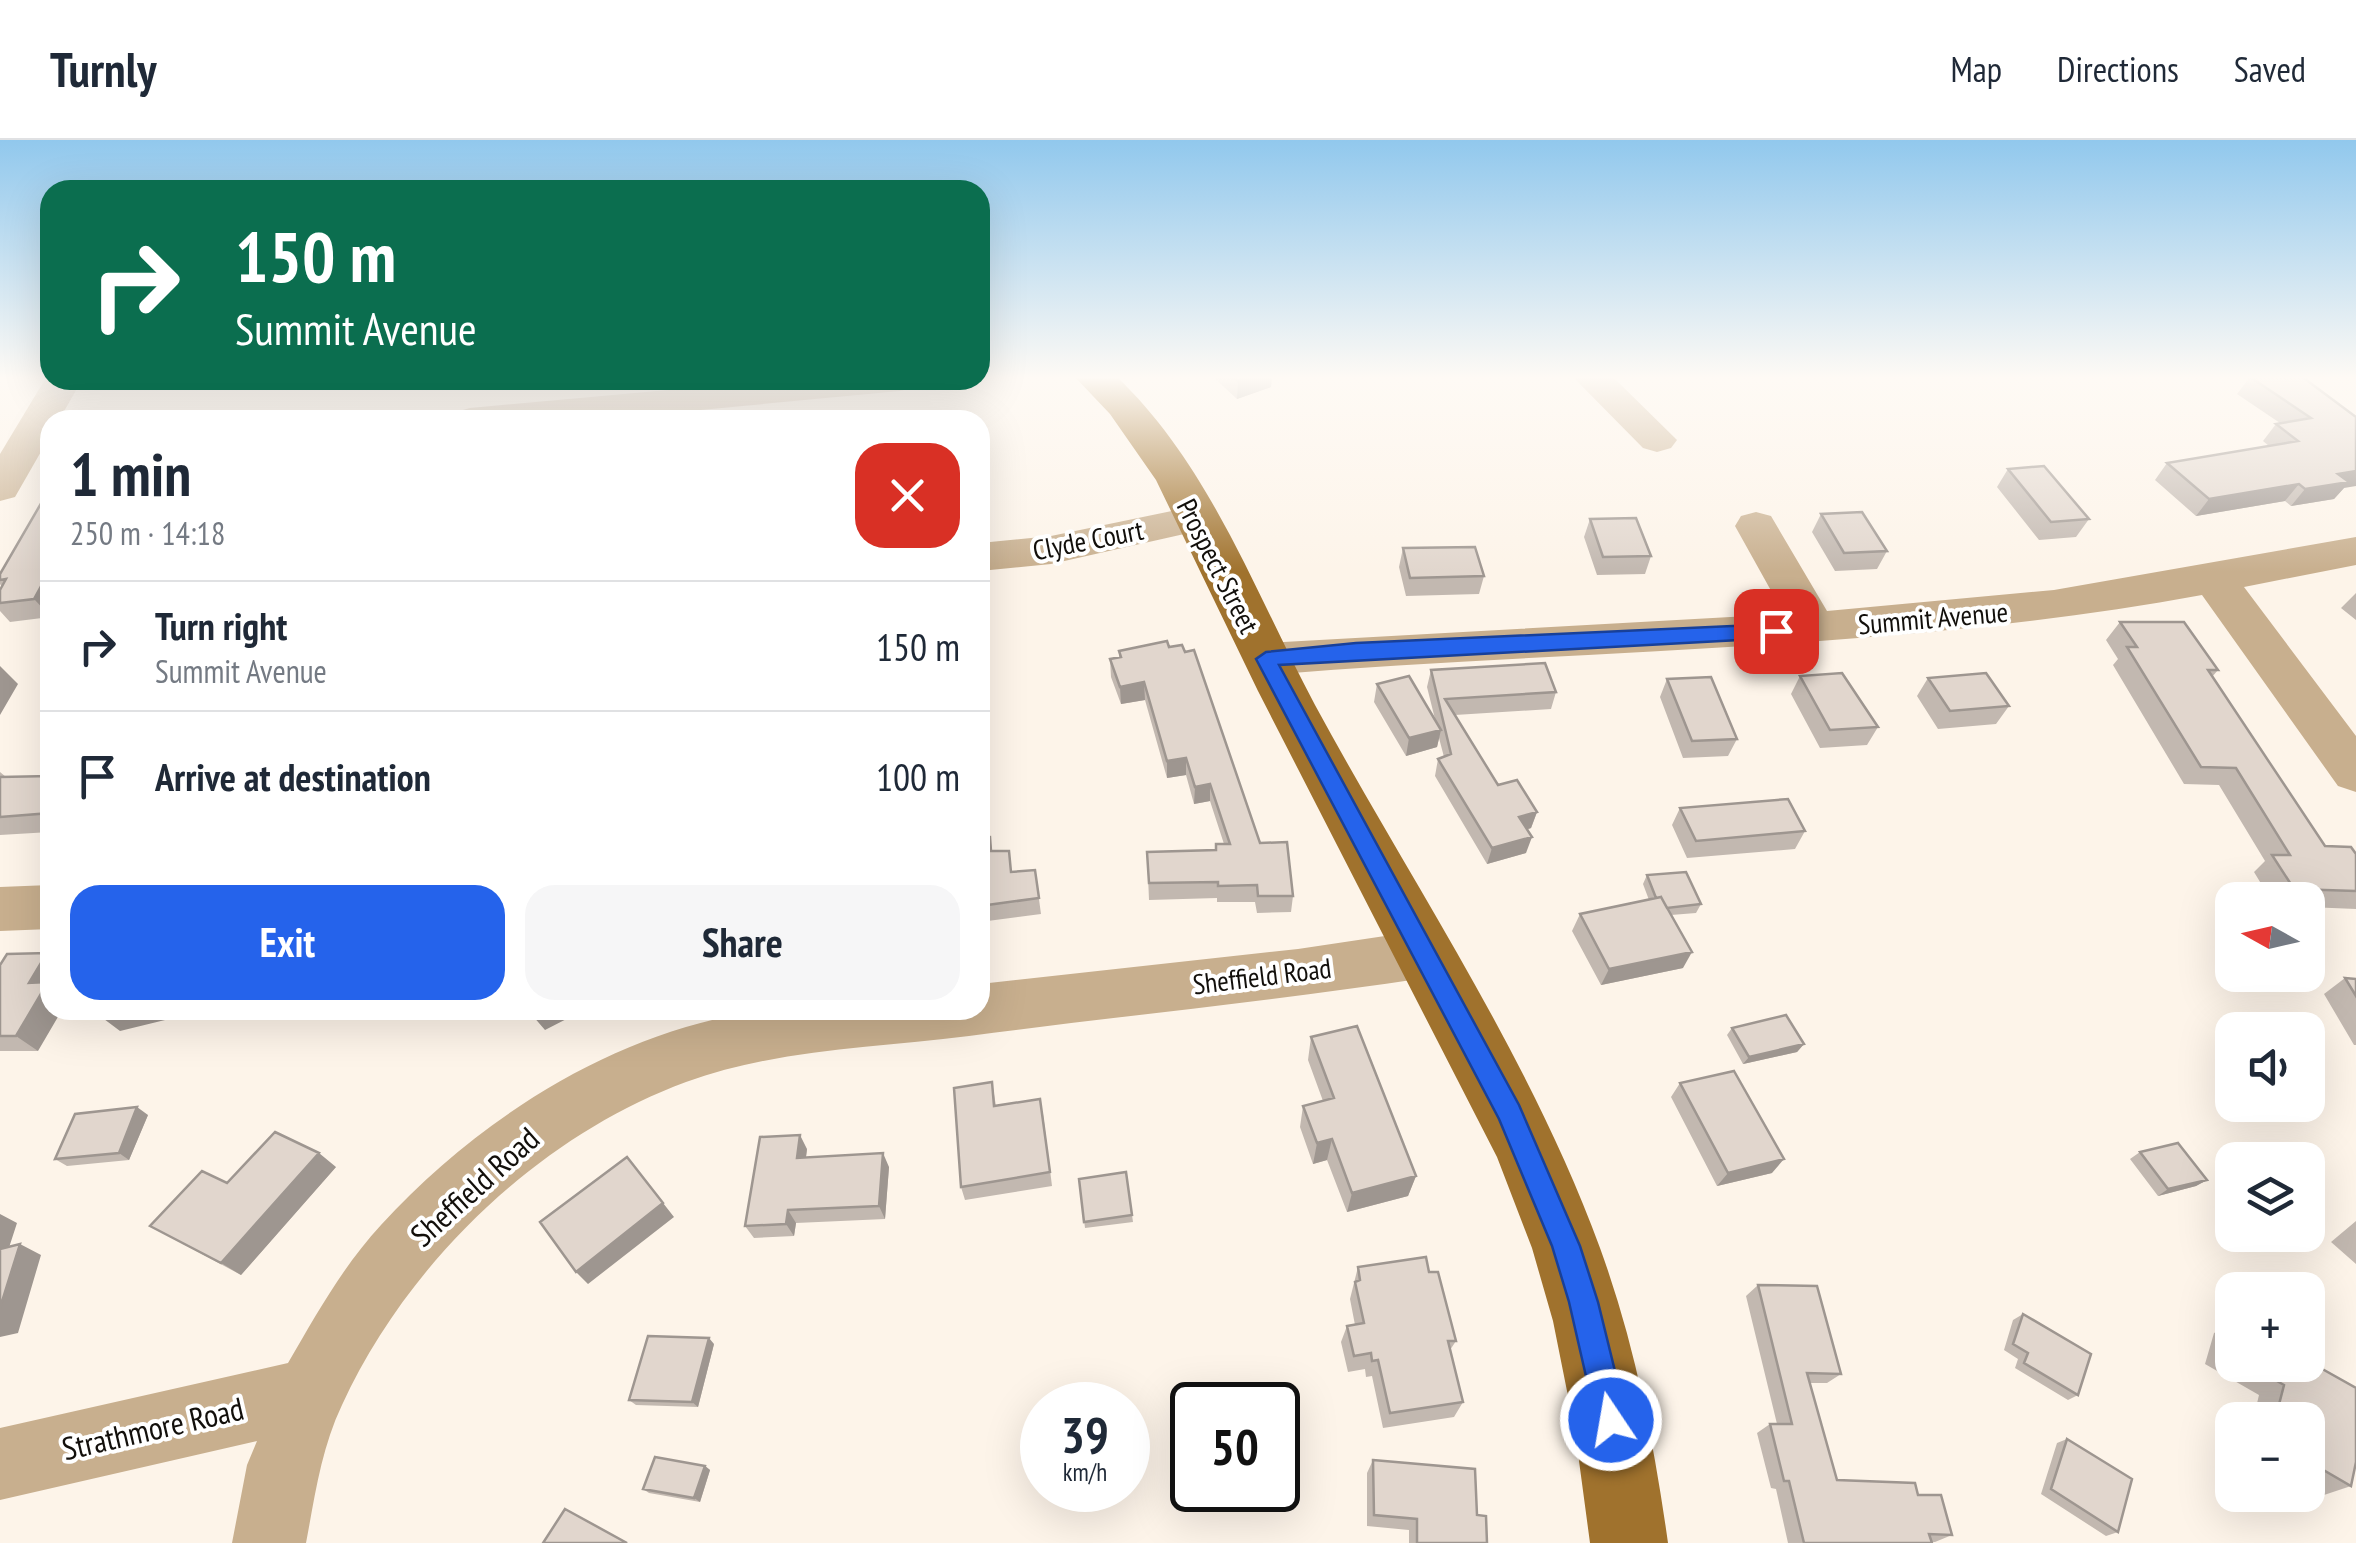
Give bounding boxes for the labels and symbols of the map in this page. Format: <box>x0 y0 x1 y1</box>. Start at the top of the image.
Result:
street label: Prospect Street <box>1169 492 1268 640</box>
street label: Clyde Court <box>1029 511 1147 568</box>
pin <box>1734 589 1819 674</box>
street label: Summit Avenue <box>1856 593 2009 642</box>
north arrow <box>2215 882 2325 992</box>
street label: Sheffield Road <box>1191 949 1333 1002</box>
street label: Sheffield Road <box>401 1117 548 1255</box>
position arrow <box>1559 1368 1663 1472</box>
speed limit sign: 50 <box>1170 1382 1300 1512</box>
street label: Strathmore Road <box>58 1387 248 1469</box>

